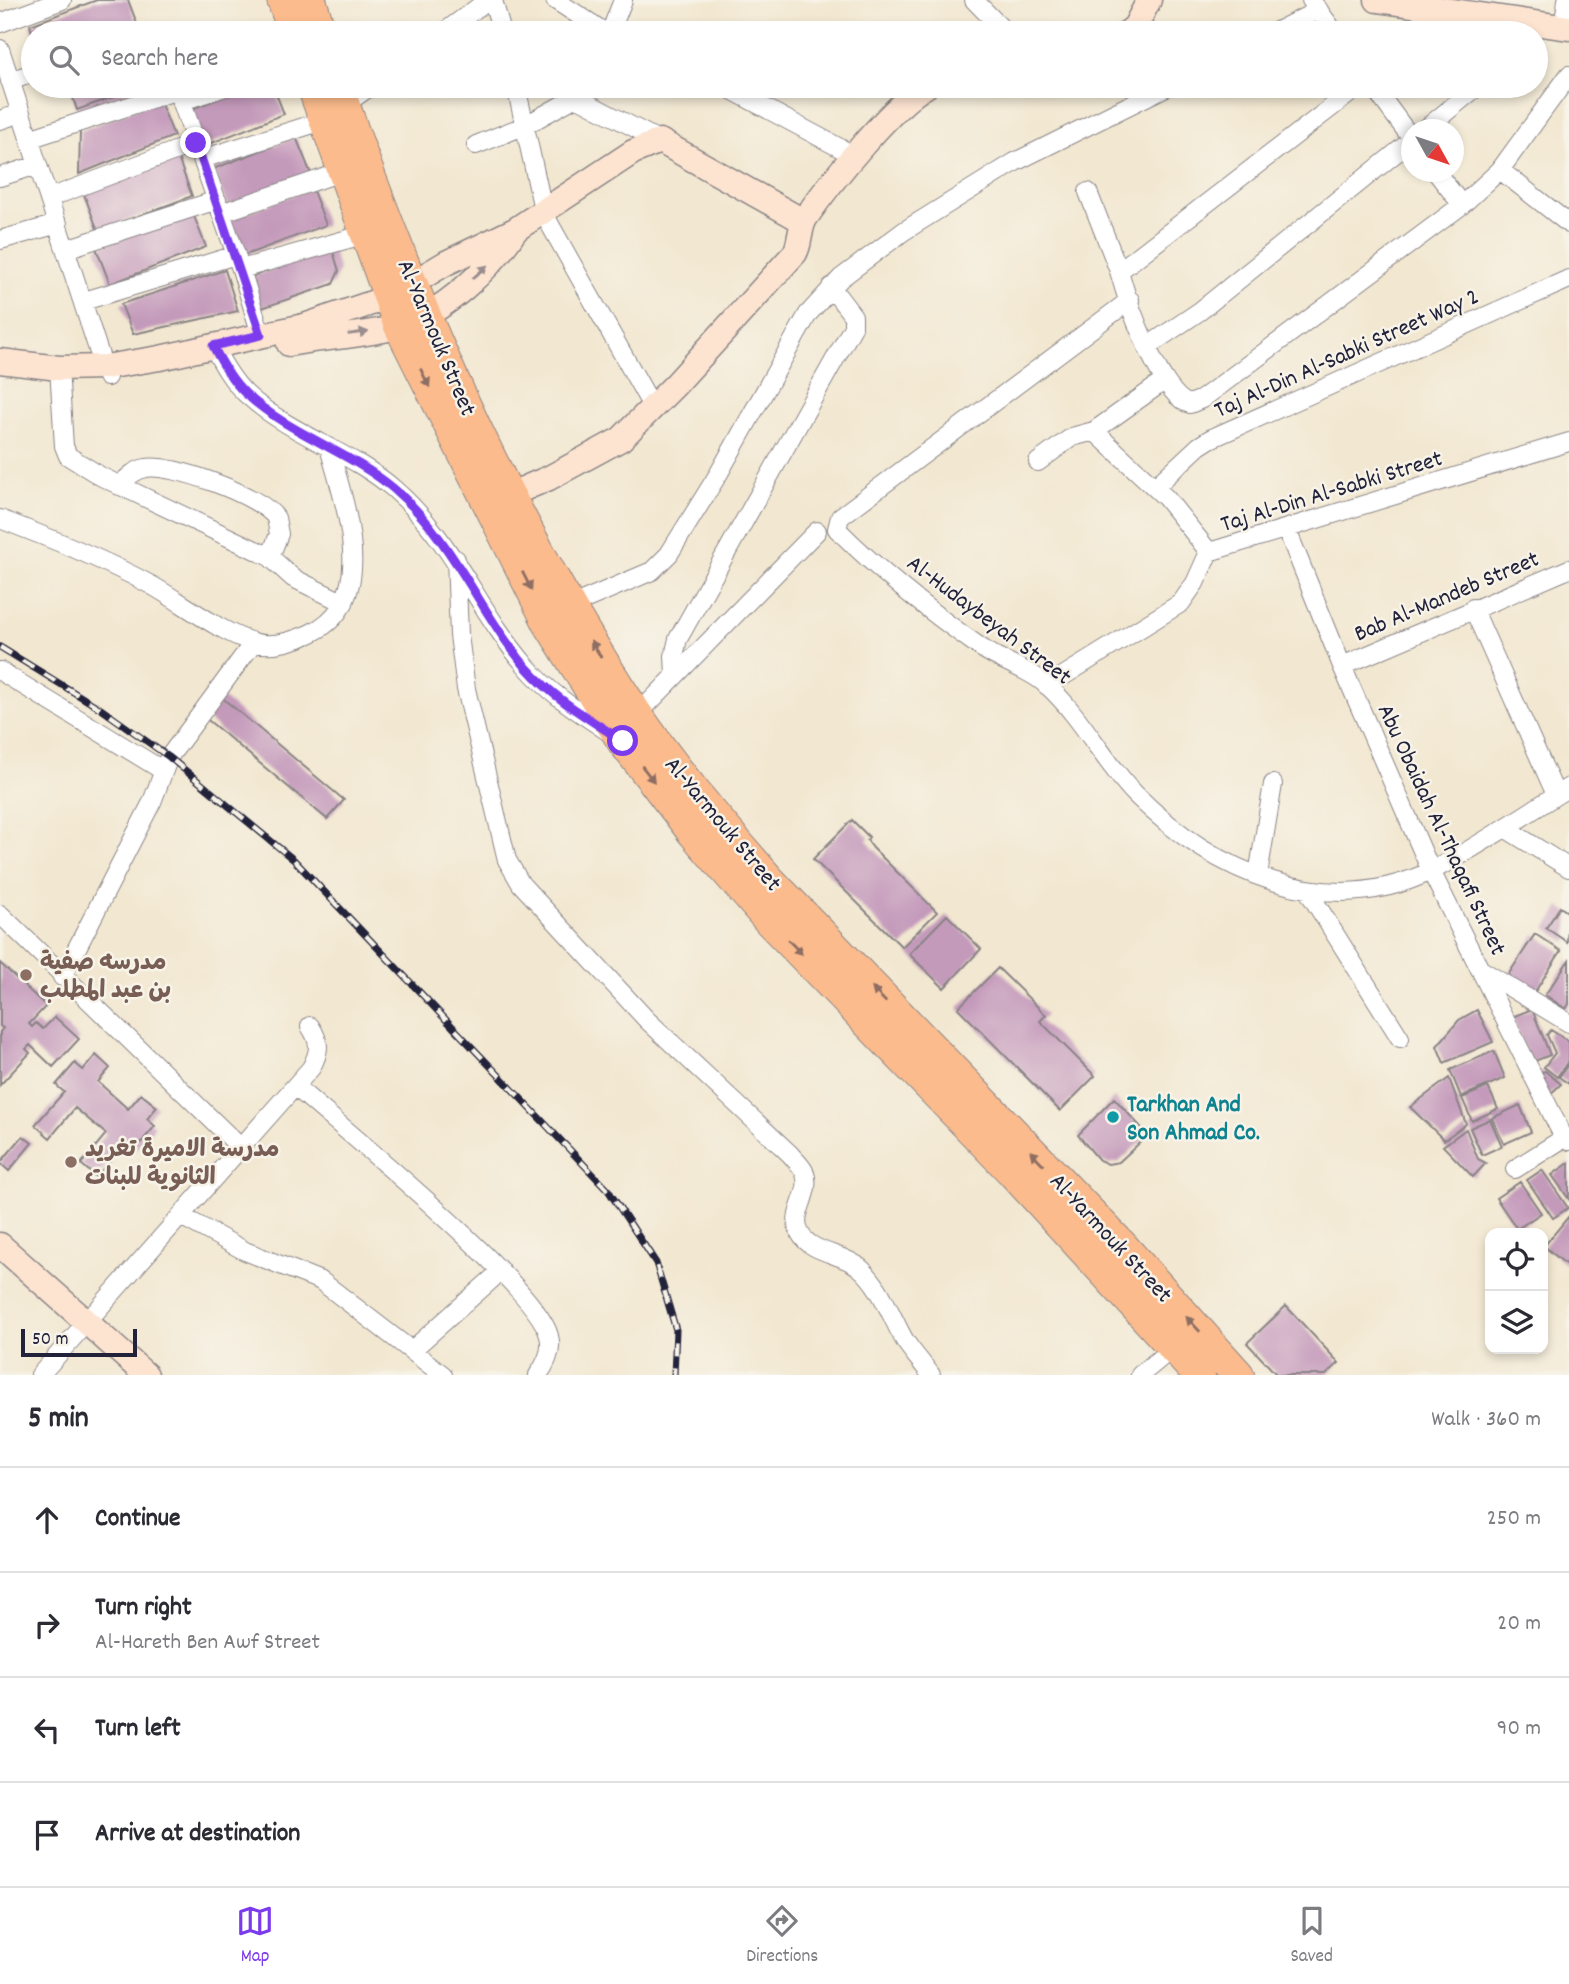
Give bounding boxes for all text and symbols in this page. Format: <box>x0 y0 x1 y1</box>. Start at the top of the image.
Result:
search box <box>21 21 1548 98</box>
icon: search <box>45 41 83 79</box>
text: Search here <box>101 41 219 78</box>
north arrow <box>1401 119 1464 182</box>
route end <box>180 127 211 158</box>
street label: Al-Yarmouk Street <box>387 255 484 422</box>
one-way arrow <box>471 264 489 280</box>
street label: Taj Al-Din Al-Sabki Street Way 2 <box>1209 281 1485 429</box>
one-way arrow <box>347 327 369 338</box>
one-way arrow <box>420 368 431 388</box>
street label: Taj Al-Din Al-Sabki Street <box>1217 443 1447 543</box>
street label: Bab Al-Mandeb Street <box>1349 543 1545 652</box>
street label: Al-Hudaybeyah Street <box>899 548 1078 695</box>
one-way arrow <box>522 571 533 591</box>
one-way arrow <box>590 639 602 658</box>
street label: Abu Obaidah Al-Thaqafi Street <box>1367 699 1514 962</box>
route start <box>607 725 638 756</box>
street label: Al-Yarmouk Street <box>655 750 789 900</box>
one-way arrow <box>640 764 655 782</box>
one-way arrow <box>787 938 804 955</box>
place label: مدرسه صفية بن عبد المطلب <box>40 947 171 1009</box>
marker: مدرسه صفية بن عبد المطلب <box>18 967 34 983</box>
one-way arrow <box>870 986 887 1003</box>
place label: Tarkhan And Son Ahmad Co. <box>1127 1089 1260 1151</box>
marker: Tarkhan And Son Ahmad Co. <box>1105 1109 1121 1125</box>
place label: مدرسة الاميرة تغريد الثانوية للبنات <box>85 1134 279 1196</box>
one-way arrow <box>1029 1150 1045 1167</box>
marker: مدرسة الاميرة تغريد الثانوية للبنات <box>63 1154 79 1170</box>
street label: Al-Yarmouk Street <box>1040 1166 1179 1312</box>
map controls <box>1485 1228 1548 1354</box>
button: locate <box>1485 1228 1548 1291</box>
button: layers <box>1485 1291 1548 1354</box>
one-way arrow <box>1185 1316 1201 1333</box>
scale bar <box>21 1326 136 1358</box>
text: 50 m <box>32 1327 69 1354</box>
text: 5 min <box>28 1399 89 1442</box>
text: Walk · 360 m <box>1431 1404 1541 1437</box>
icon: ahead <box>28 1501 66 1539</box>
text: Continue <box>95 1501 180 1538</box>
text: 250 m <box>1487 1503 1541 1536</box>
text: Turn right <box>95 1590 192 1627</box>
icon: right <box>28 1606 66 1644</box>
text: 20 m <box>1497 1608 1541 1641</box>
text: Al-Hareth Ben Awf Street <box>95 1627 320 1660</box>
icon: left <box>28 1711 66 1749</box>
text: Turn left <box>95 1711 181 1748</box>
text: 90 m <box>1497 1713 1541 1746</box>
icon: arrive <box>28 1816 66 1854</box>
text: Arrive at destination <box>95 1816 300 1853</box>
tab: Map <box>236 1902 274 1971</box>
tab: Directions <box>746 1902 818 1971</box>
tab: Saved <box>1290 1902 1333 1971</box>

